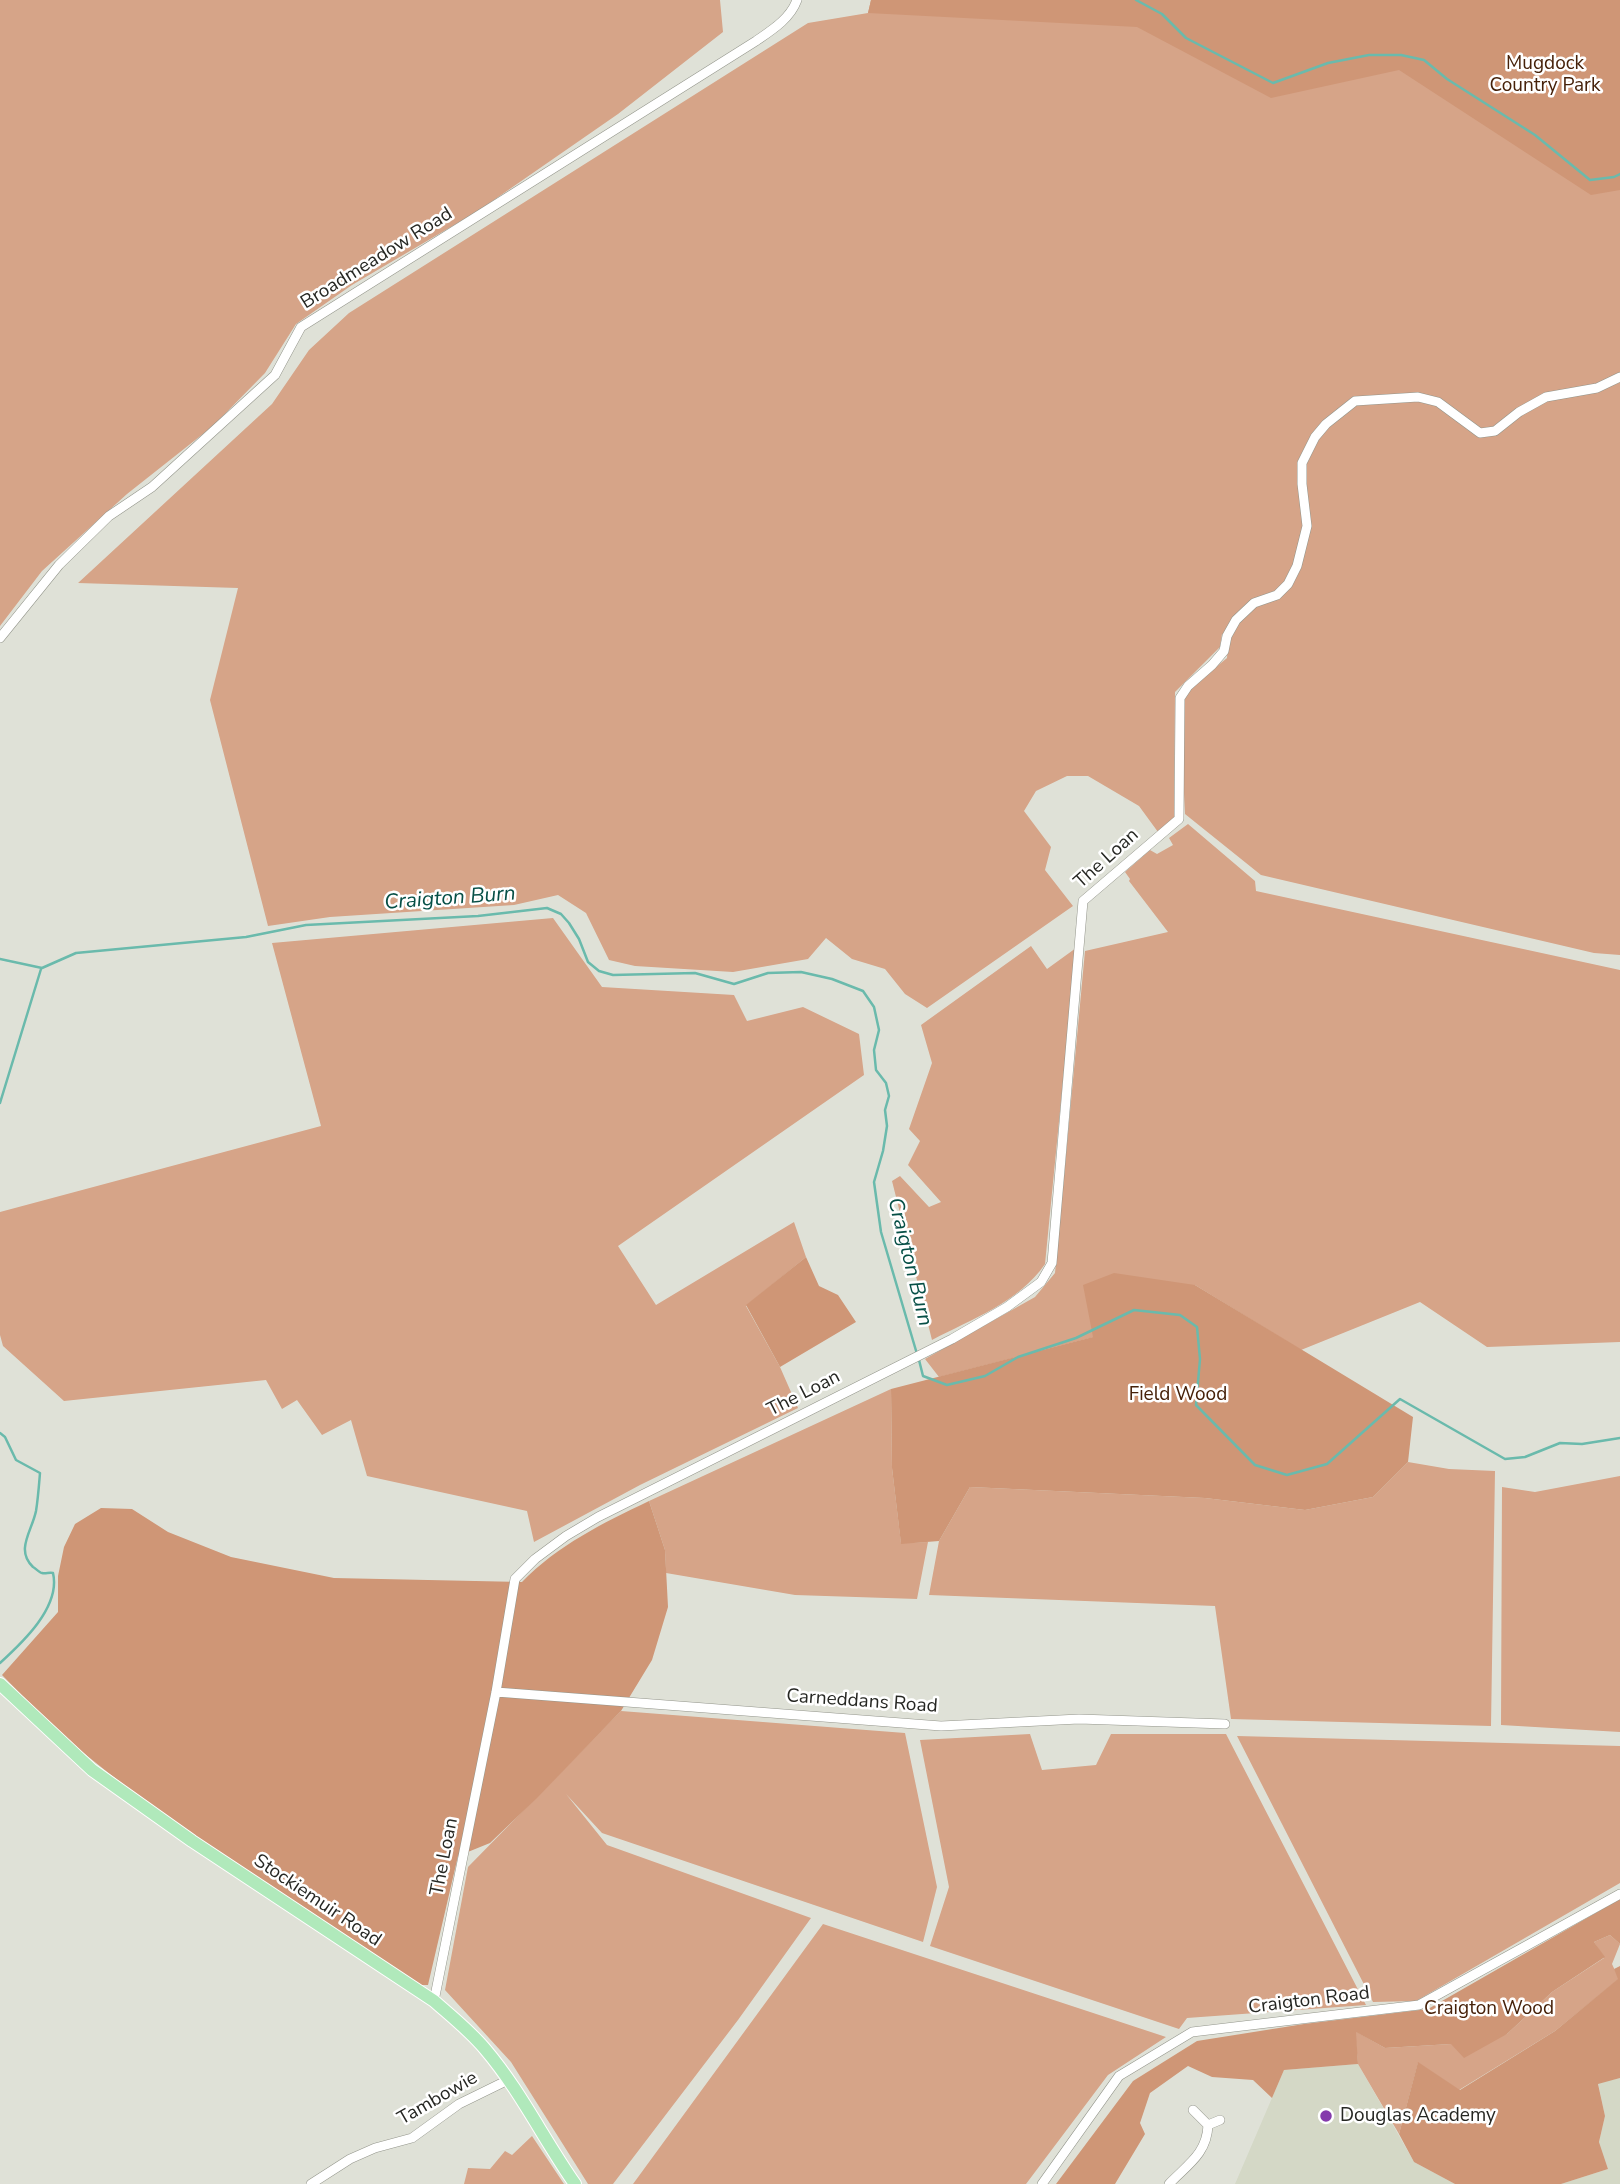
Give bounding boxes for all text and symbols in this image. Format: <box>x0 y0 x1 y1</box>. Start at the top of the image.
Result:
park label: Mugdock Country Park <box>1490 53 1600 97</box>
street label: Broadmeadow Road <box>297 203 457 315</box>
street label: The Loan <box>1070 824 1144 894</box>
water label: Craigton Burn <box>384 882 516 916</box>
water label: Craigton Burn <box>881 1195 937 1329</box>
street label: The Loan <box>764 1366 844 1422</box>
park label: Field Wood <box>1129 1384 1227 1406</box>
street label: Carneddans Road <box>786 1685 938 1719</box>
street label: The Loan <box>426 1816 464 1898</box>
street label: Stockiemuir Road <box>249 1850 385 1952</box>
street label: Craigton Road <box>1247 1982 1371 2020</box>
park label: Craigton Wood <box>1424 1998 1554 2020</box>
street label: Tambowie <box>394 2067 482 2131</box>
place label: Douglas Academy <box>1340 2105 1496 2127</box>
marker: Douglas Academy <box>1318 2108 1334 2124</box>

